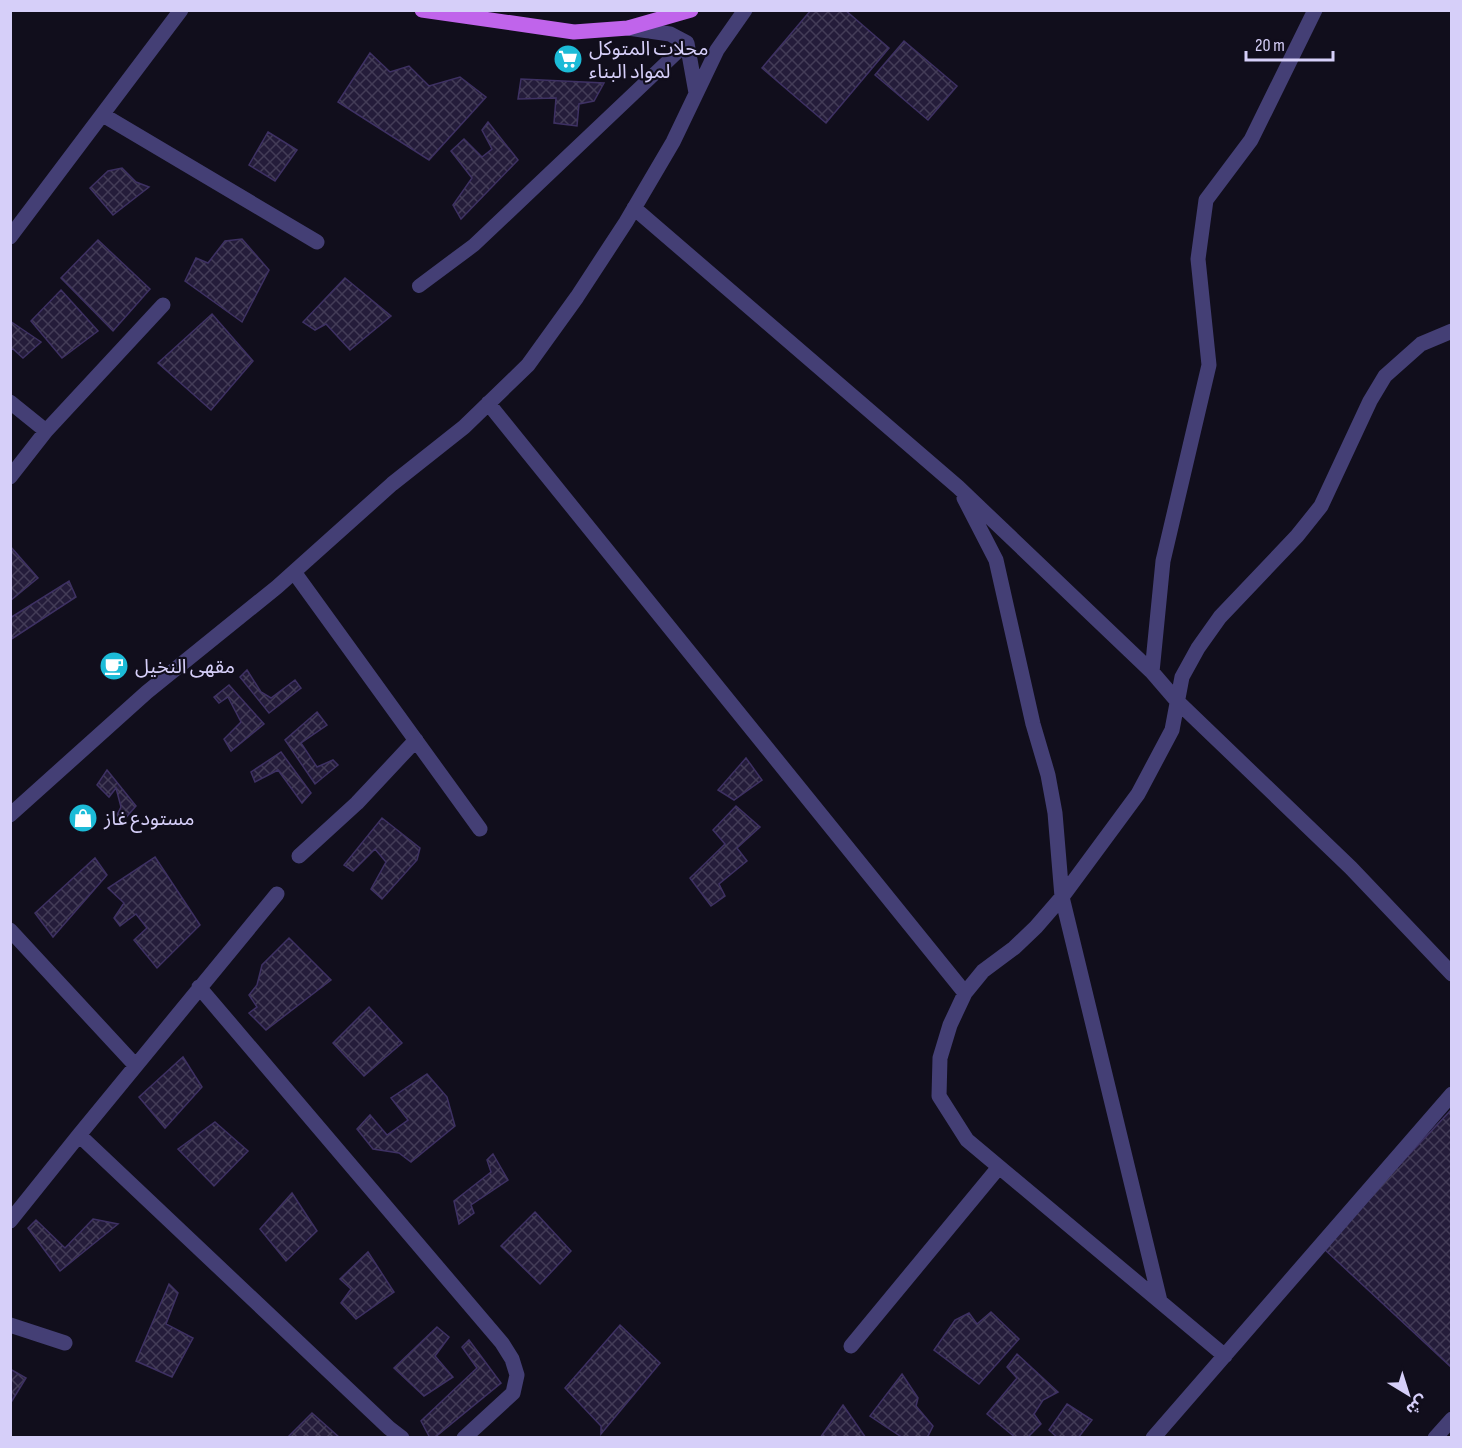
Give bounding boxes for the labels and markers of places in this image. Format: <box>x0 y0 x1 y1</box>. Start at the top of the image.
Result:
place label: محلات المتوكل لمواد البناء <box>589 37 709 84</box>
supermarket icon: محلات المتوكل لمواد البناء <box>552 43 584 75</box>
cafe icon: مقهى النخيل <box>98 650 130 682</box>
place label: مقهى النخيل <box>135 655 235 679</box>
shop icon: مستودع غاز <box>67 802 99 834</box>
place label: مستودع غاز <box>103 807 194 833</box>

